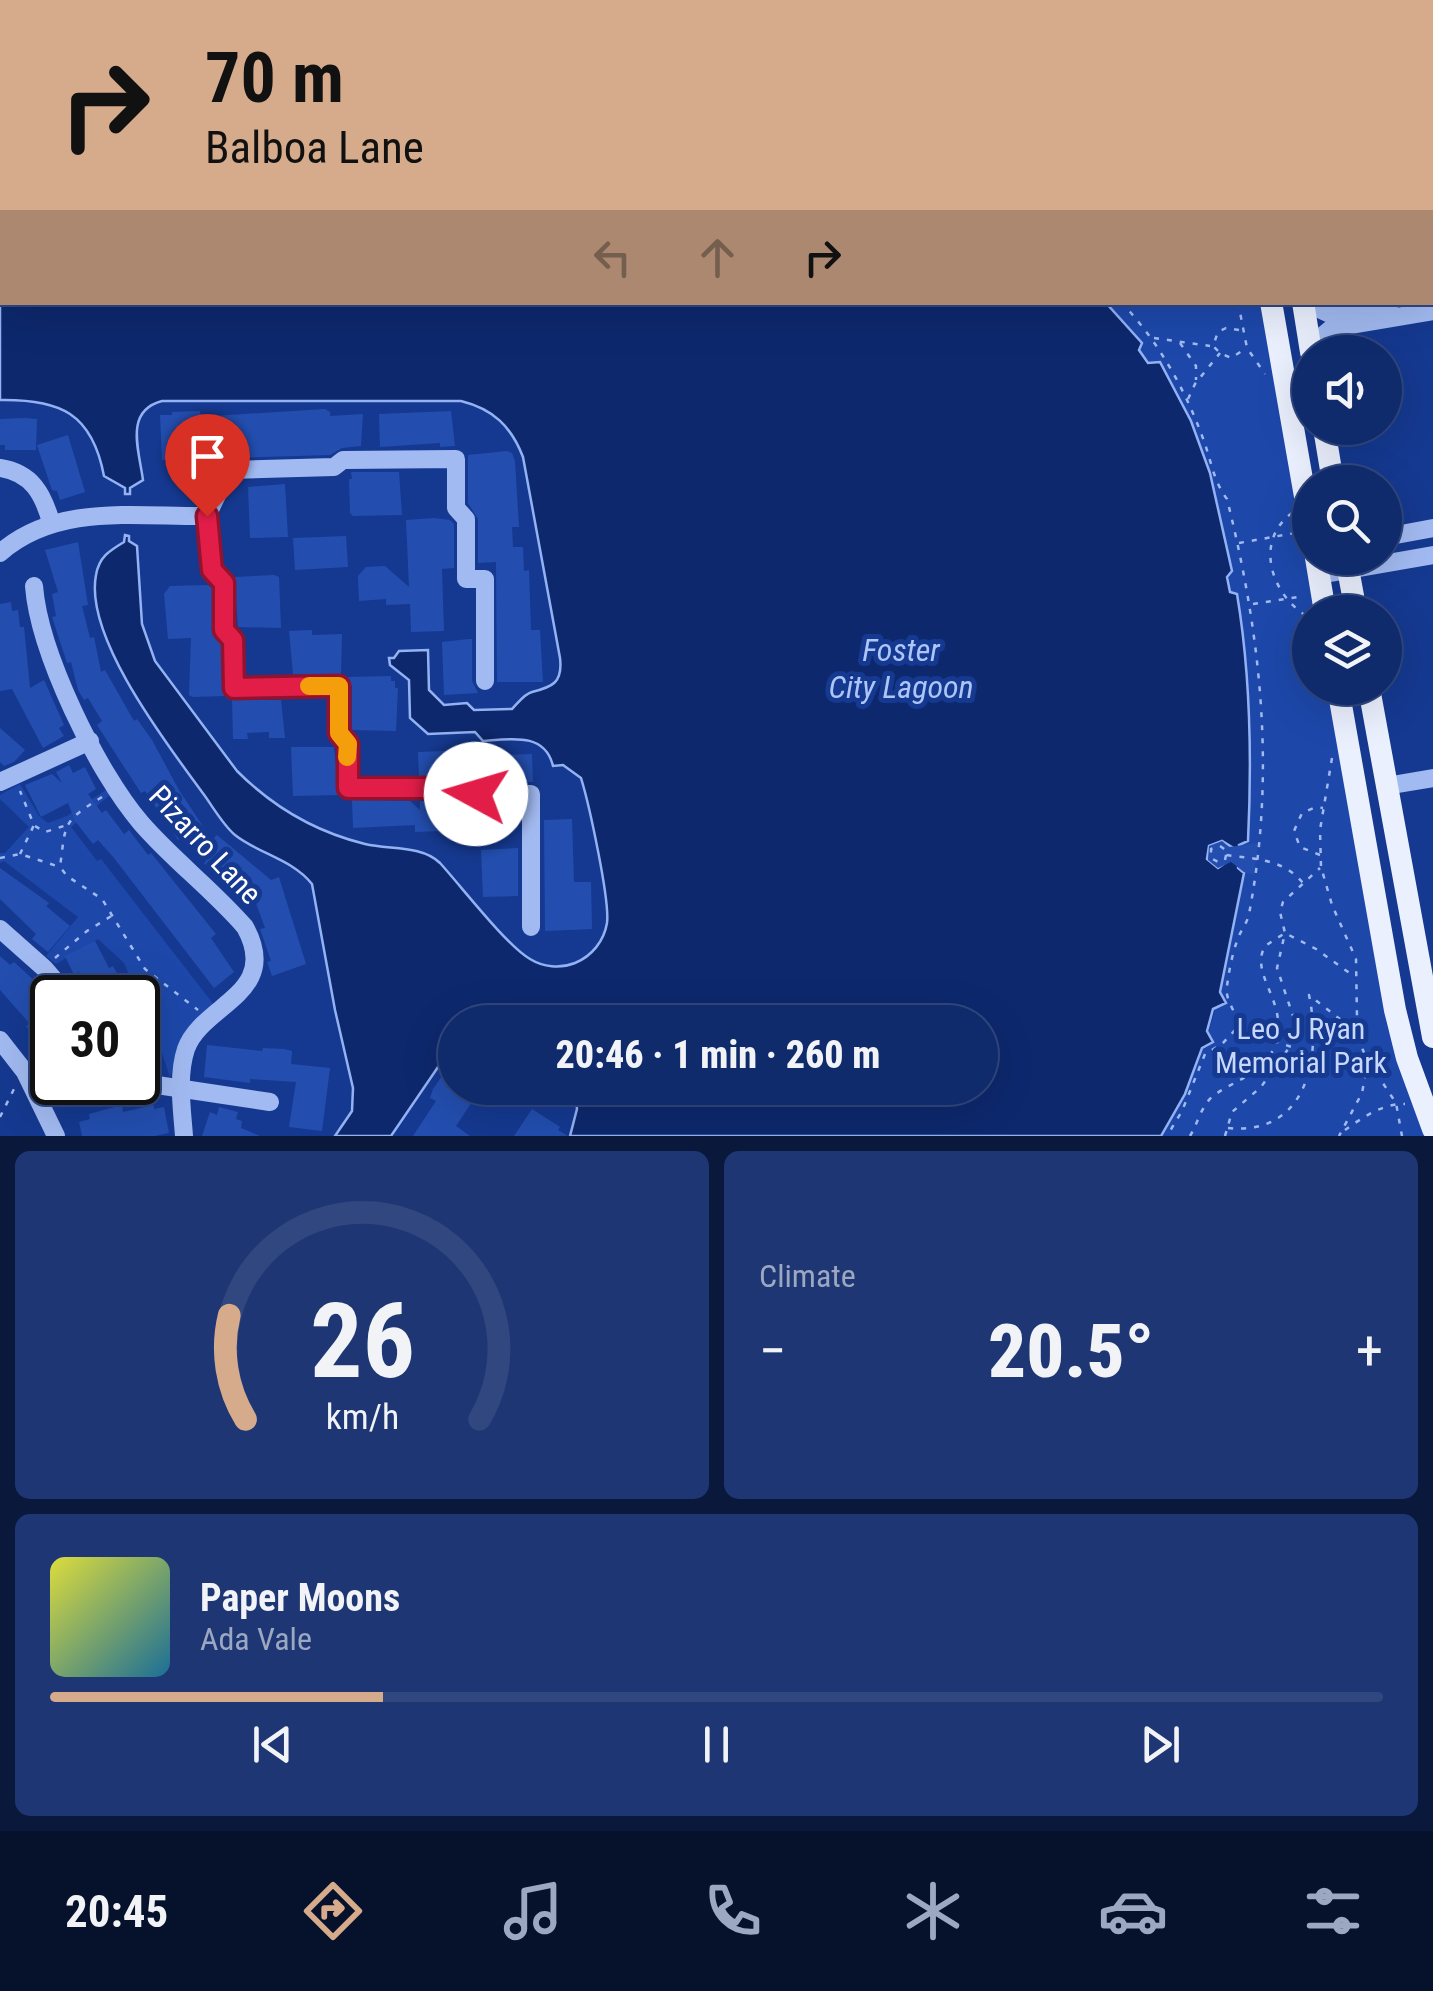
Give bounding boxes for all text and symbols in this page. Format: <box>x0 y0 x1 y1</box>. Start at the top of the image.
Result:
text: 70 m <box>205 37 344 119</box>
icon: right <box>40 40 170 170</box>
text: Balboa Lane <box>205 121 424 174</box>
icon: left <box>585 230 640 285</box>
icon: ahead <box>690 230 745 285</box>
icon: right <box>795 230 850 285</box>
map controls <box>1292 335 1402 705</box>
button: sound <box>1292 335 1402 445</box>
pin <box>165 414 250 517</box>
icon: arrive <box>180 429 235 484</box>
button: search <box>1292 465 1402 575</box>
button: layers <box>1292 595 1402 705</box>
water label: Foster City Lagoon <box>828 631 974 706</box>
position arrow <box>424 742 528 846</box>
street label: Pizarro Lane <box>142 779 269 911</box>
speed limit sign: 30 <box>30 975 160 1105</box>
park label: Leo J Ryan Memorial Park <box>1215 1011 1387 1080</box>
text: 20:46 · 1 min · 260 m <box>556 1033 880 1077</box>
text: Climate <box>759 1257 856 1295</box>
text: 26 <box>309 1281 415 1402</box>
text: 20.5° <box>988 1307 1154 1395</box>
text: − <box>759 1319 787 1383</box>
text: + <box>1356 1319 1383 1383</box>
text: km/h <box>325 1396 399 1438</box>
text: Paper Moons <box>200 1576 400 1620</box>
text: Ada Vale <box>200 1620 312 1658</box>
icon: previous <box>245 1717 300 1772</box>
icon: pause <box>689 1717 744 1772</box>
icon: next <box>1133 1717 1188 1772</box>
icon: directions <box>298 1876 368 1946</box>
icon: music <box>498 1876 568 1946</box>
icon: phone <box>698 1876 768 1946</box>
icon: climate <box>898 1876 968 1946</box>
icon: car <box>1098 1876 1168 1946</box>
icon: filters <box>1298 1876 1368 1946</box>
text: 20:45 <box>65 1885 168 1938</box>

